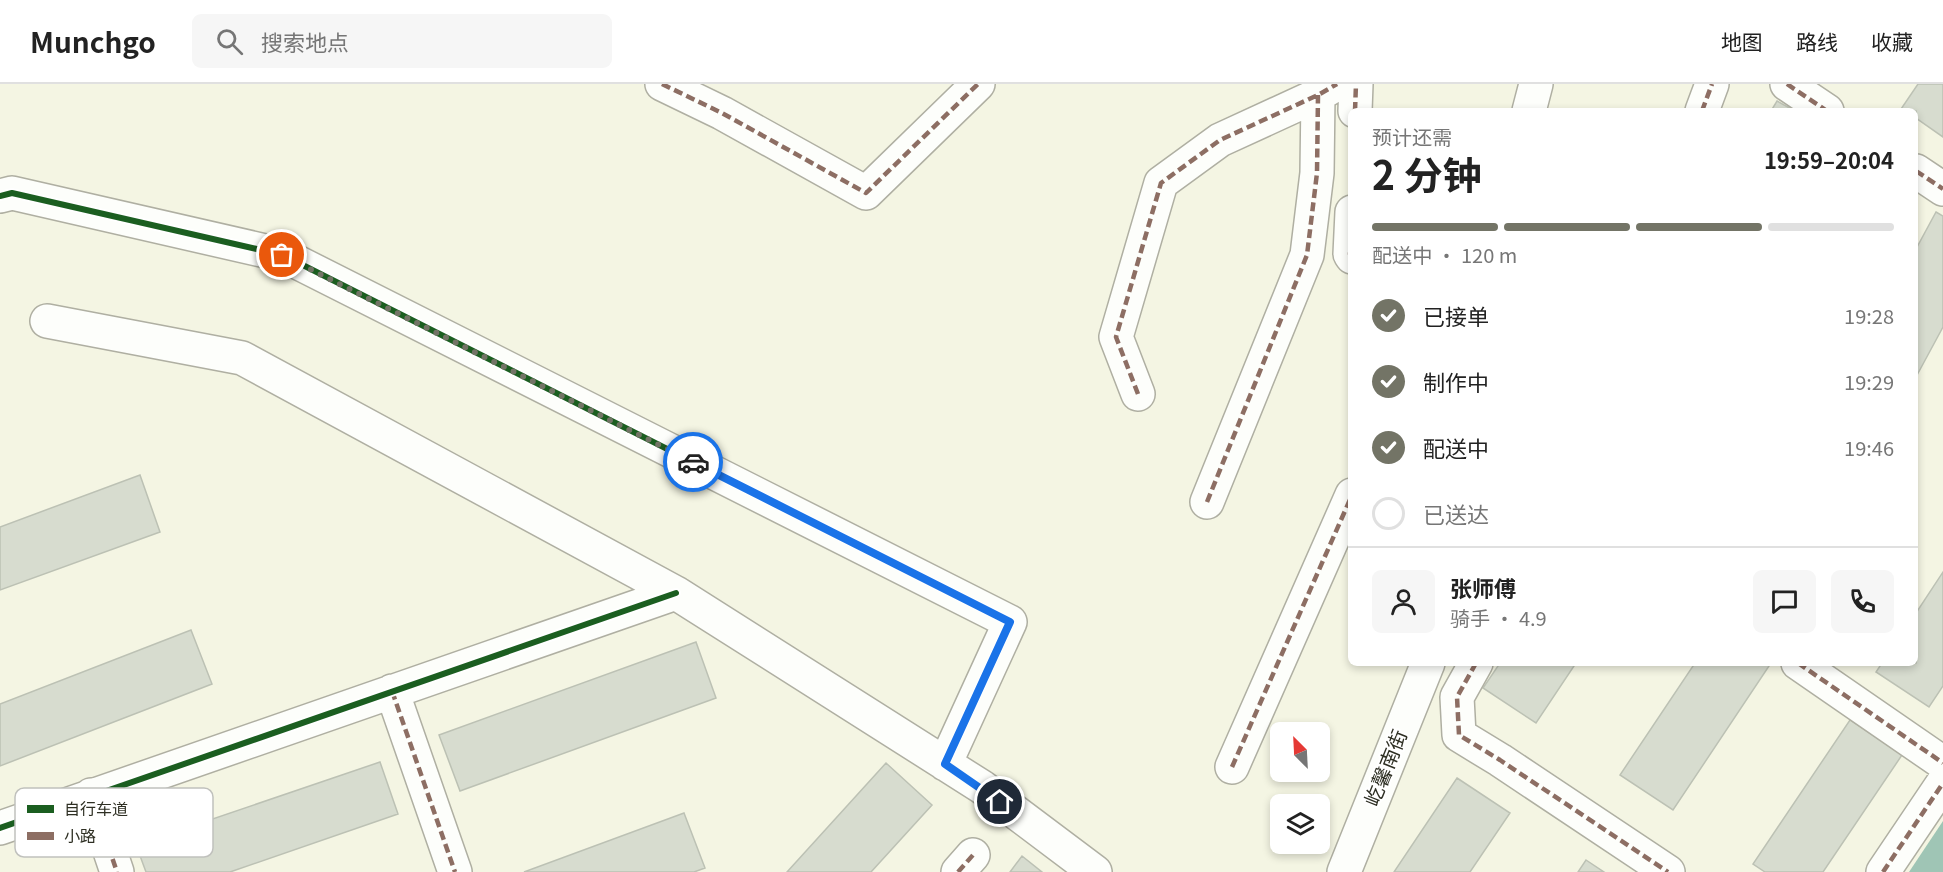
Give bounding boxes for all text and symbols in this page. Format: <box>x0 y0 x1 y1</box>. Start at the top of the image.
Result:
search box <box>192 14 612 68</box>
text: Munchgo <box>30 21 156 61</box>
icon: search <box>213 25 246 58</box>
text: 搜索地点 <box>261 25 349 57</box>
text: 地图 <box>1721 26 1763 56</box>
text: 路线 <box>1796 26 1838 56</box>
text: 收藏 <box>1871 26 1913 56</box>
text: 预计还需 <box>1372 122 1452 151</box>
text: 19:59–20:04 <box>1764 143 1894 175</box>
text: 2 分钟 <box>1372 145 1482 201</box>
pin <box>256 229 307 280</box>
icon: bag <box>265 238 298 271</box>
text: 配送中 · 120 m <box>1372 240 1517 269</box>
icon: check <box>1372 299 1405 332</box>
text: 已接单 <box>1423 299 1489 331</box>
text: 19:28 <box>1844 301 1894 330</box>
icon: check <box>1372 365 1405 398</box>
text: 制作中 <box>1423 365 1489 397</box>
text: 19:29 <box>1844 367 1894 396</box>
icon: check <box>1372 431 1405 464</box>
text: 配送中 <box>1423 431 1489 463</box>
courier <box>663 432 723 492</box>
text: 19:46 <box>1844 433 1894 462</box>
icon: car <box>677 446 710 479</box>
text: 已送达 <box>1423 497 1489 529</box>
button: person <box>1372 570 1435 633</box>
button: chat <box>1753 570 1816 633</box>
button: phone <box>1831 570 1894 633</box>
text: 张师傅 <box>1450 571 1516 603</box>
text: 骑手 · 4.9 <box>1450 603 1547 632</box>
north arrow <box>1270 722 1330 782</box>
map controls <box>1270 722 1330 854</box>
street label: 屹馨南街 <box>1356 725 1413 810</box>
pin <box>974 776 1025 827</box>
icon: home <box>983 785 1016 818</box>
legend <box>15 788 213 857</box>
button: layers <box>1270 794 1330 854</box>
text: 自行车道 <box>64 796 128 820</box>
text: 小路 <box>64 823 96 847</box>

